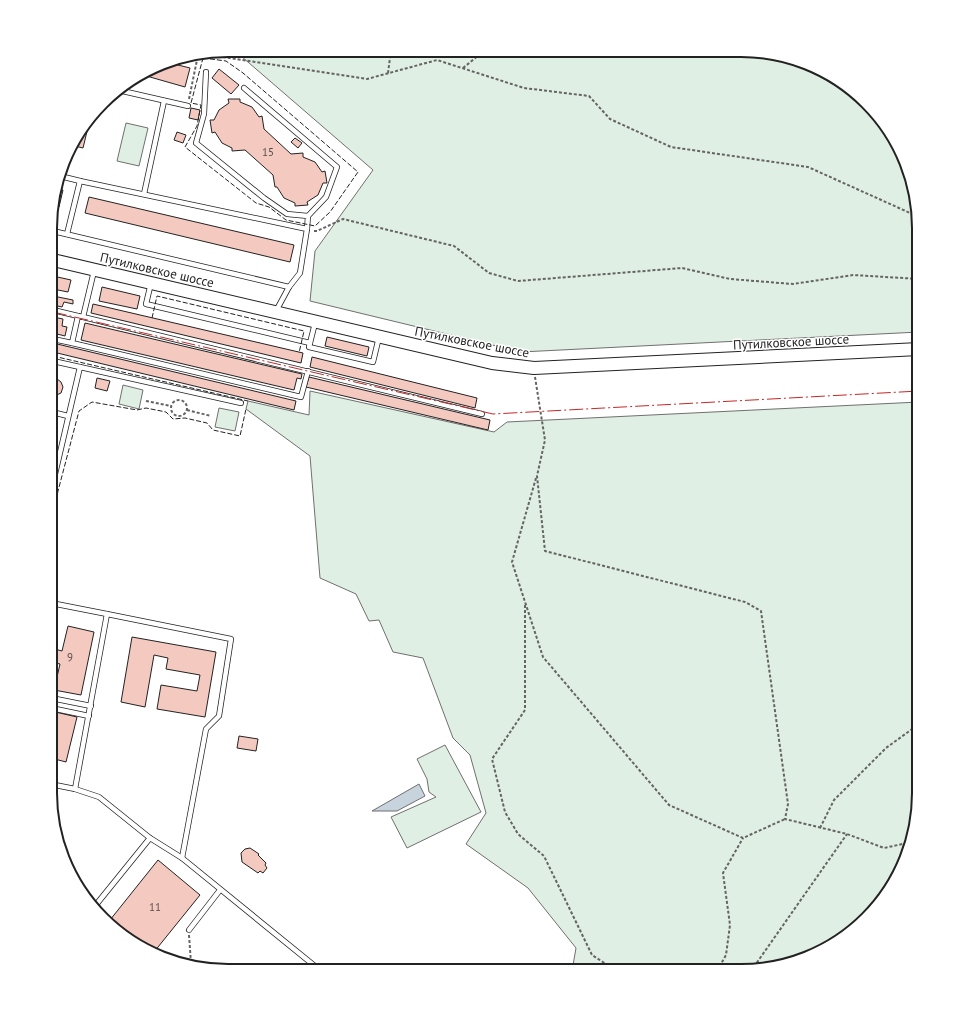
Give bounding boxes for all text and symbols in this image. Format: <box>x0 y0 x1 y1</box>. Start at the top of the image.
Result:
house number: 15 <box>262 145 274 159</box>
street label: Путилковское шоссе <box>98 249 216 291</box>
street label: Путилковское шоссе <box>413 323 531 361</box>
street label: Путилковское шоссе <box>733 330 849 354</box>
house number: 9 <box>67 650 73 664</box>
house number: 11 <box>149 900 161 914</box>

